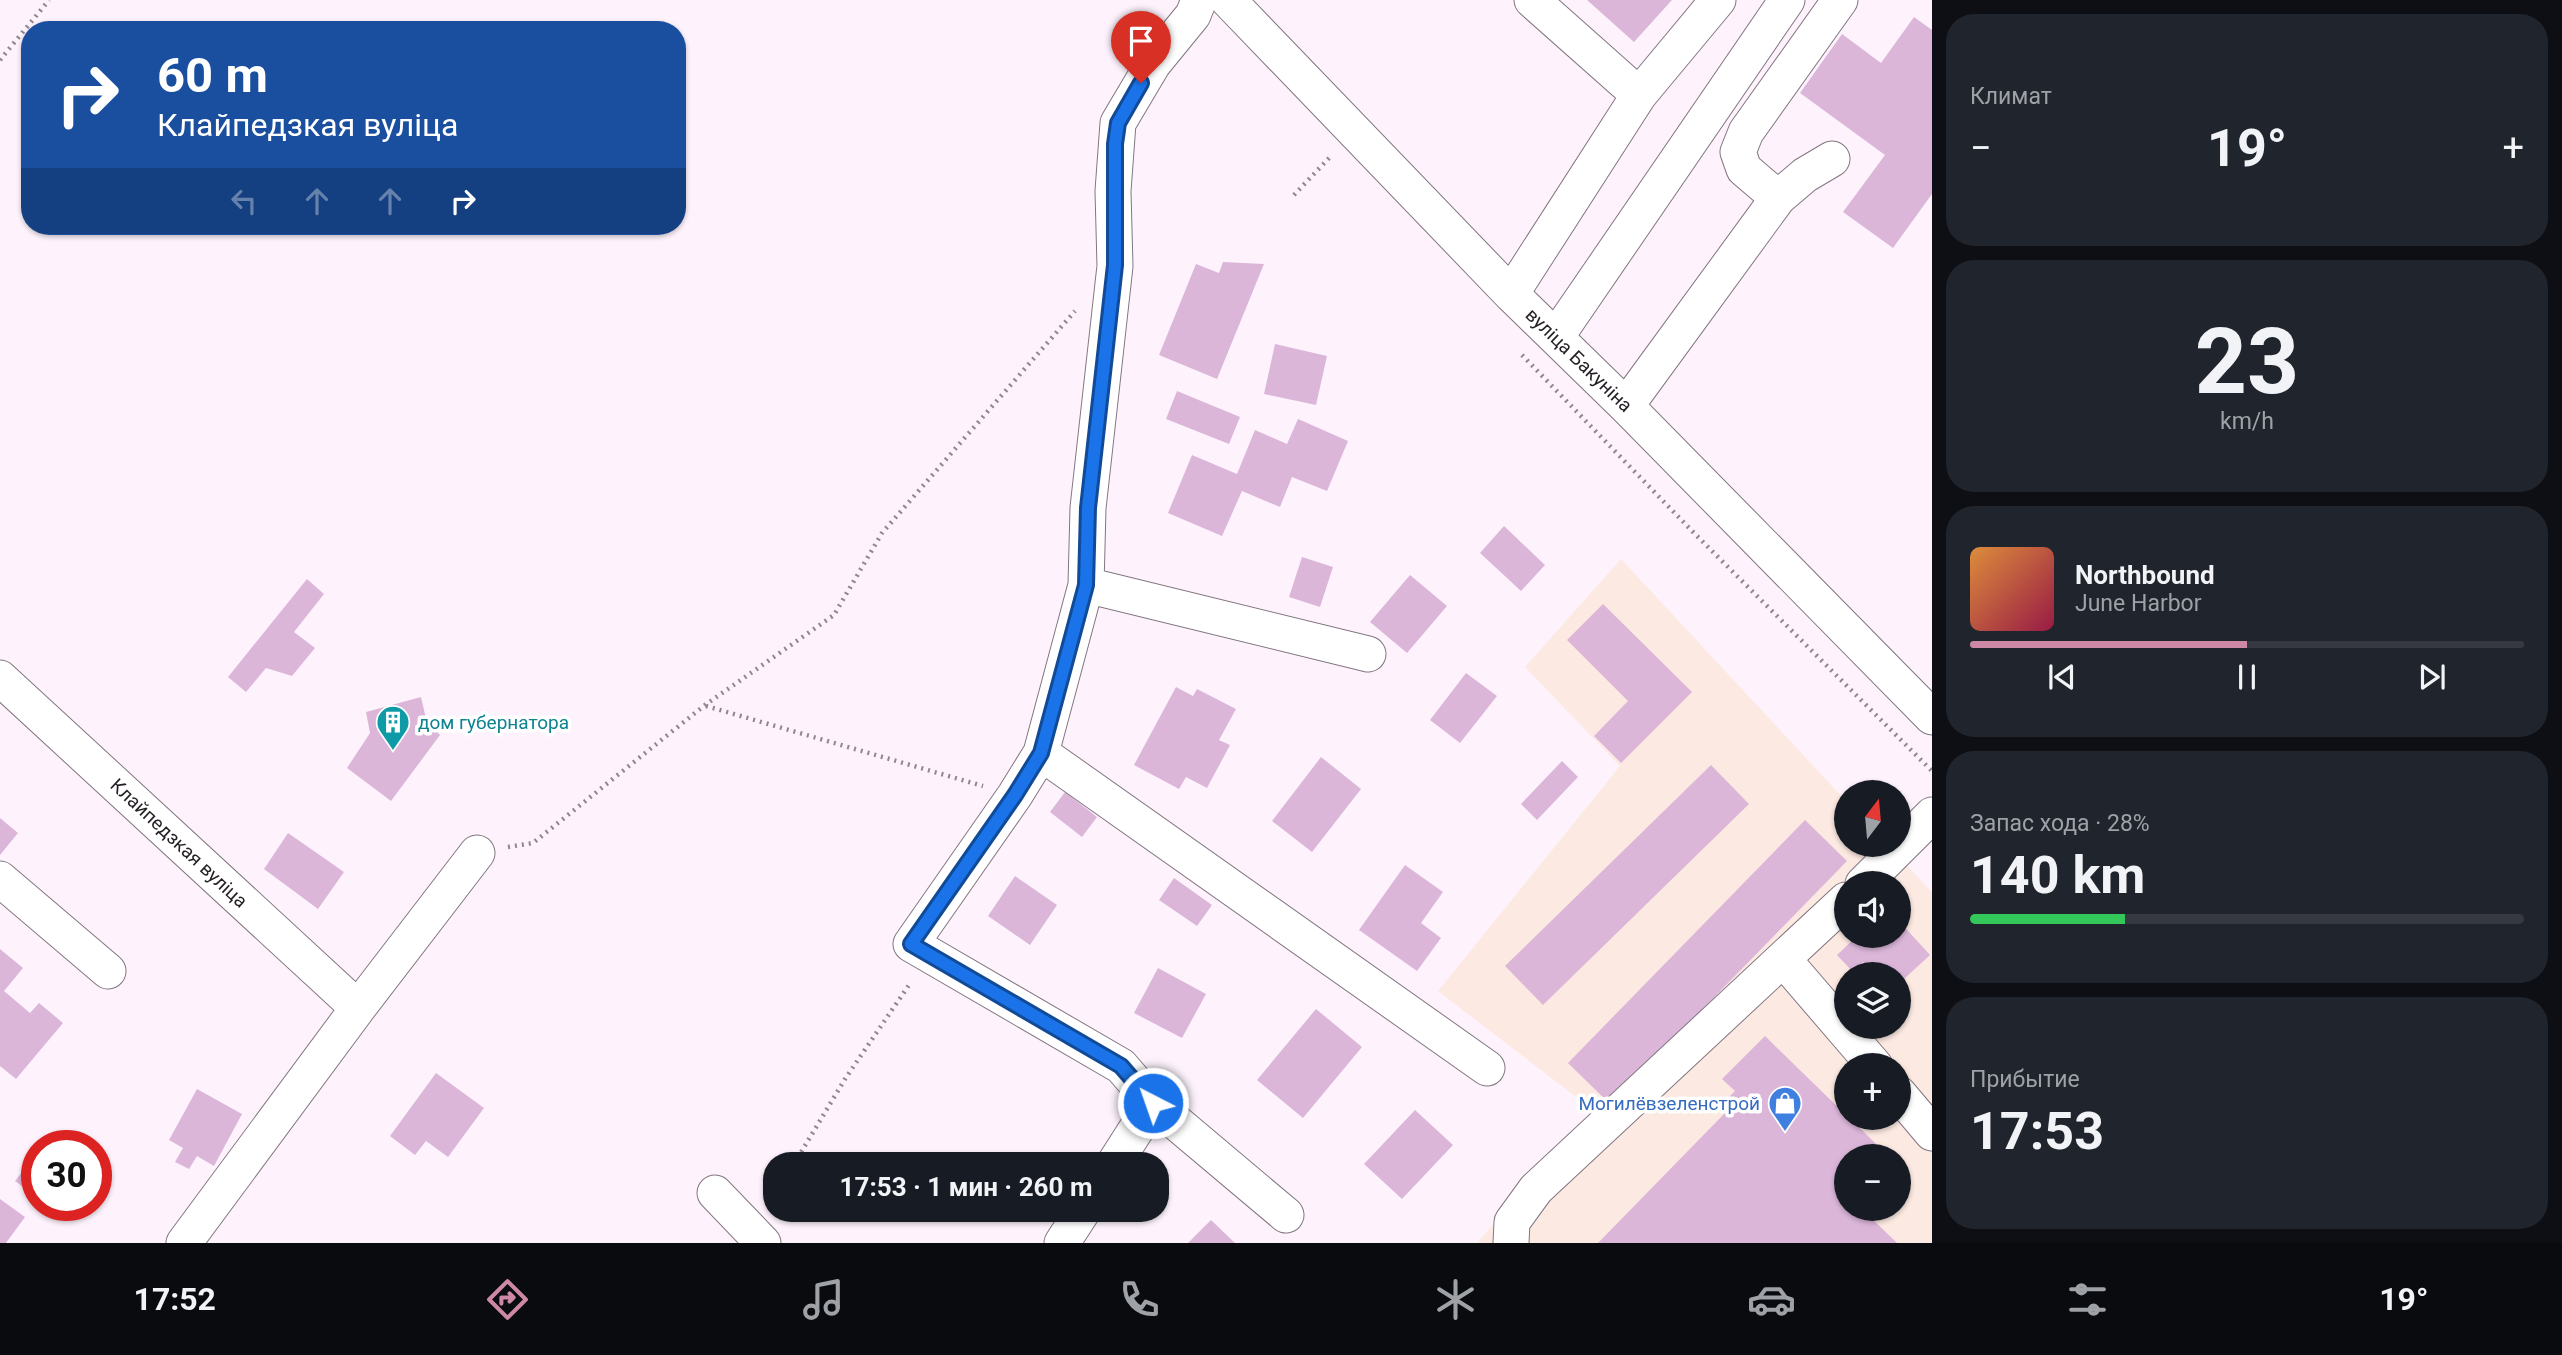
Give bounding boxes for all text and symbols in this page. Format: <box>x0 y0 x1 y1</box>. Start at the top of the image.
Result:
pin <box>1111 11 1171 83</box>
icon: arrive <box>1122 22 1160 60</box>
text: 60 m <box>157 47 268 104</box>
icon: right <box>42 49 133 140</box>
text: Климат <box>1970 83 2052 110</box>
text: Клайпедзкая вуліца <box>157 106 458 144</box>
text: 19° <box>2207 118 2287 179</box>
text: − <box>1970 126 1992 170</box>
text: + <box>2502 126 2524 170</box>
icon: left <box>225 182 263 220</box>
icon: ahead <box>298 182 336 220</box>
icon: ahead <box>371 182 409 220</box>
icon: right <box>444 182 482 220</box>
street label: вуліца Бакуніна <box>1521 303 1637 417</box>
text: 23 <box>2195 309 2299 415</box>
text: km/h <box>2220 408 2274 435</box>
text: Northbound <box>2075 560 2215 590</box>
text: June Harbor <box>2075 590 2202 617</box>
icon: previous <box>2043 658 2081 696</box>
icon: pause <box>2228 658 2266 696</box>
icon: next <box>2413 658 2451 696</box>
building icon: дом губернатора <box>374 703 412 752</box>
place label: дом губернатора <box>418 711 569 734</box>
street label: Клайпедзкая вуліца <box>106 774 252 912</box>
north arrow <box>1834 780 1911 858</box>
map controls <box>1834 780 1911 1221</box>
text: Запас хода · 28% <box>1970 810 2150 837</box>
text: 140 km <box>1970 845 2145 906</box>
button: sound <box>1834 871 1911 948</box>
button: layers <box>1834 962 1911 1039</box>
button: + <box>1834 1053 1911 1130</box>
position arrow <box>1116 1066 1190 1140</box>
text: Прибытие <box>1970 1066 2080 1093</box>
shop icon: Могилёвзеленстрой <box>1766 1084 1804 1133</box>
place label: Могилёвзеленстрой <box>1578 1092 1760 1115</box>
text: 17:53 <box>1970 1101 2104 1162</box>
speed limit sign: 30 <box>21 1130 112 1221</box>
button: − <box>1834 1144 1911 1221</box>
text: 17:53 · 1 мин · 260 m <box>840 1172 1092 1202</box>
icon: directions <box>483 1275 532 1324</box>
icon: music <box>799 1275 848 1324</box>
icon: phone <box>1115 1275 1164 1324</box>
icon: climate <box>1431 1275 1480 1324</box>
icon: car <box>1747 1275 1796 1324</box>
icon: filters <box>2063 1275 2112 1324</box>
text: 17:52 <box>134 1280 216 1318</box>
text: 19° <box>2379 1280 2428 1318</box>

